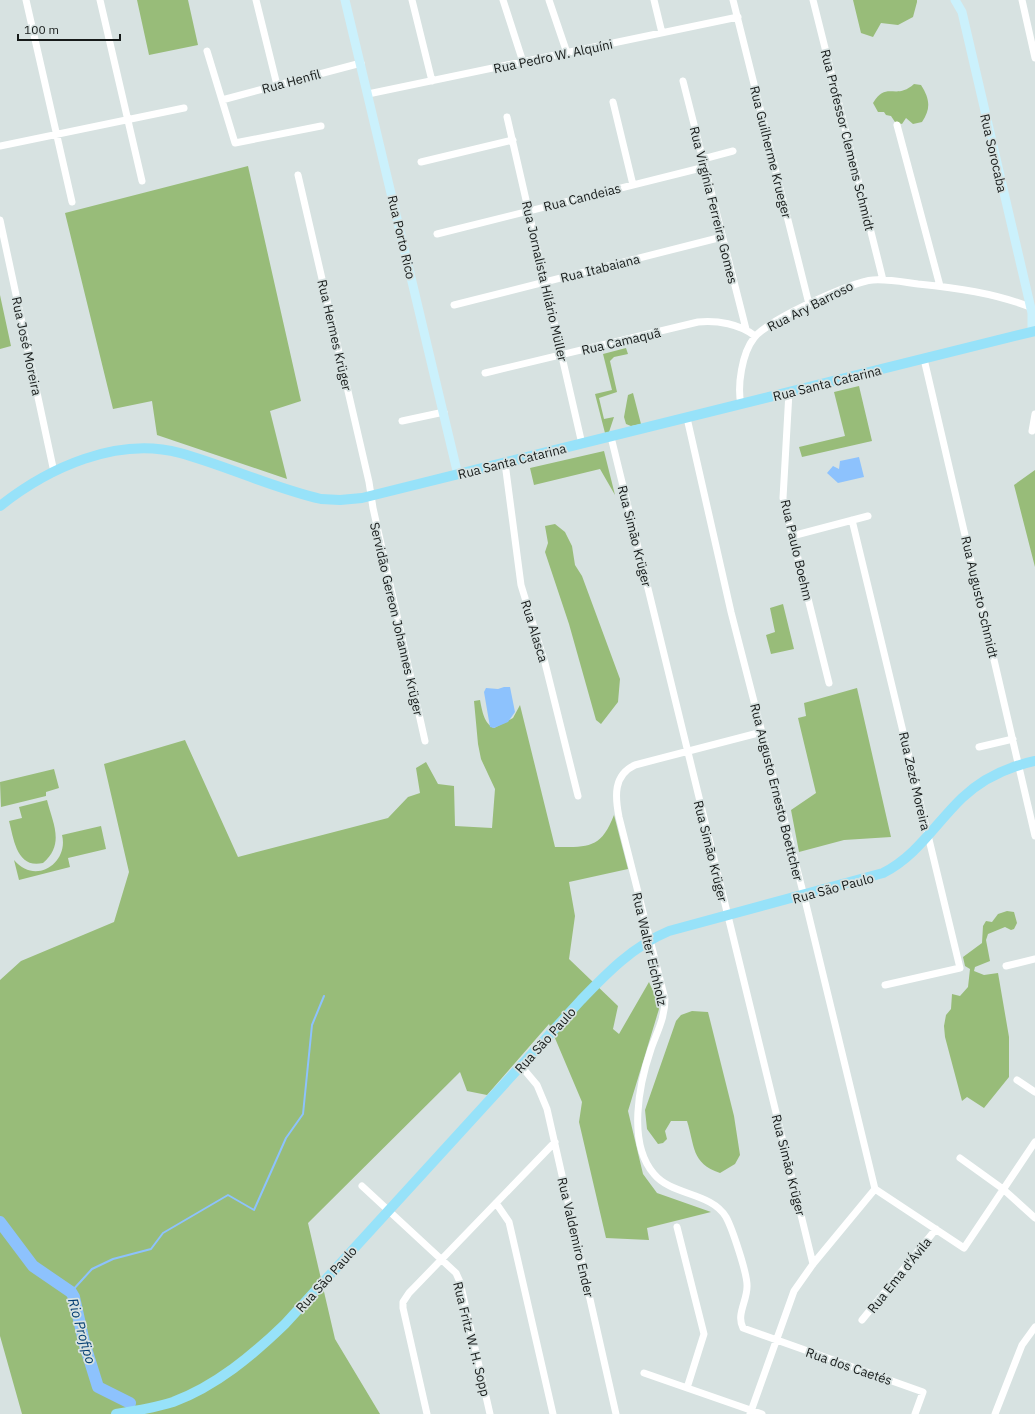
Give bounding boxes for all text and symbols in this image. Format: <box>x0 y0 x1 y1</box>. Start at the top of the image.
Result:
scale bar <box>18 16 120 42</box>
text: 100 m <box>24 22 59 37</box>
street label: Rua Pedro W. Alquíni <box>492 36 614 77</box>
street label: Rua Professor Clemens Schmidt <box>817 48 878 233</box>
street label: Rua Henfil <box>260 65 323 98</box>
street label: Rua Guilherme Krueger <box>746 84 795 220</box>
street label: Rua Sorocaba <box>976 112 1011 194</box>
street label: Rua Virgínia Ferreira Gomes <box>686 125 741 286</box>
street label: Rua Candeias <box>542 180 623 215</box>
street label: Rua Porto Rico <box>384 193 419 281</box>
street label: Rua Jornalista Hilário Müller <box>518 199 571 363</box>
street label: Rua Itabaiana <box>559 250 642 287</box>
street label: Rua Ary Barroso <box>764 277 856 335</box>
street label: Rua Hermes Krüger <box>313 278 356 393</box>
street label: Rua José Moreira <box>8 295 45 397</box>
street label: Rua Camaquã <box>580 324 662 359</box>
street label: Rua Santa Catarina <box>771 362 883 405</box>
street label: Rua Santa Catarina <box>456 440 568 483</box>
street label: Rua Simão Krüger <box>614 484 655 589</box>
street label: Rua Paulo Boehm <box>777 498 816 602</box>
street label: Servidão Gereon Johannes Krüger <box>366 521 427 718</box>
street label: Rua Augusto Schmidt <box>957 534 1002 660</box>
street label: Rua Alasca <box>517 598 552 664</box>
street label: Rua Augusto Ernesto Boettcher <box>746 702 807 883</box>
street label: Rua Zezé Moreira <box>895 730 934 832</box>
street label: Rua Simão Krüger <box>690 799 731 904</box>
street label: Rua São Paulo <box>791 869 876 907</box>
street label: Rua Walter Eichholz <box>628 891 671 1008</box>
street label: Rua São Paulo <box>511 1004 580 1077</box>
street label: Rua Simão Krüger <box>768 1113 809 1218</box>
street label: Rua Valdemiro Ender <box>553 1176 598 1299</box>
street label: Rua Ema d'Ávila <box>864 1234 935 1317</box>
street label: Rua São Paulo <box>292 1243 361 1316</box>
street label: Rua Fritz W. H. Sopp <box>449 1280 494 1398</box>
water label: Rio Profipo <box>64 1296 100 1366</box>
street label: Rua dos Caetés <box>803 1344 894 1389</box>

